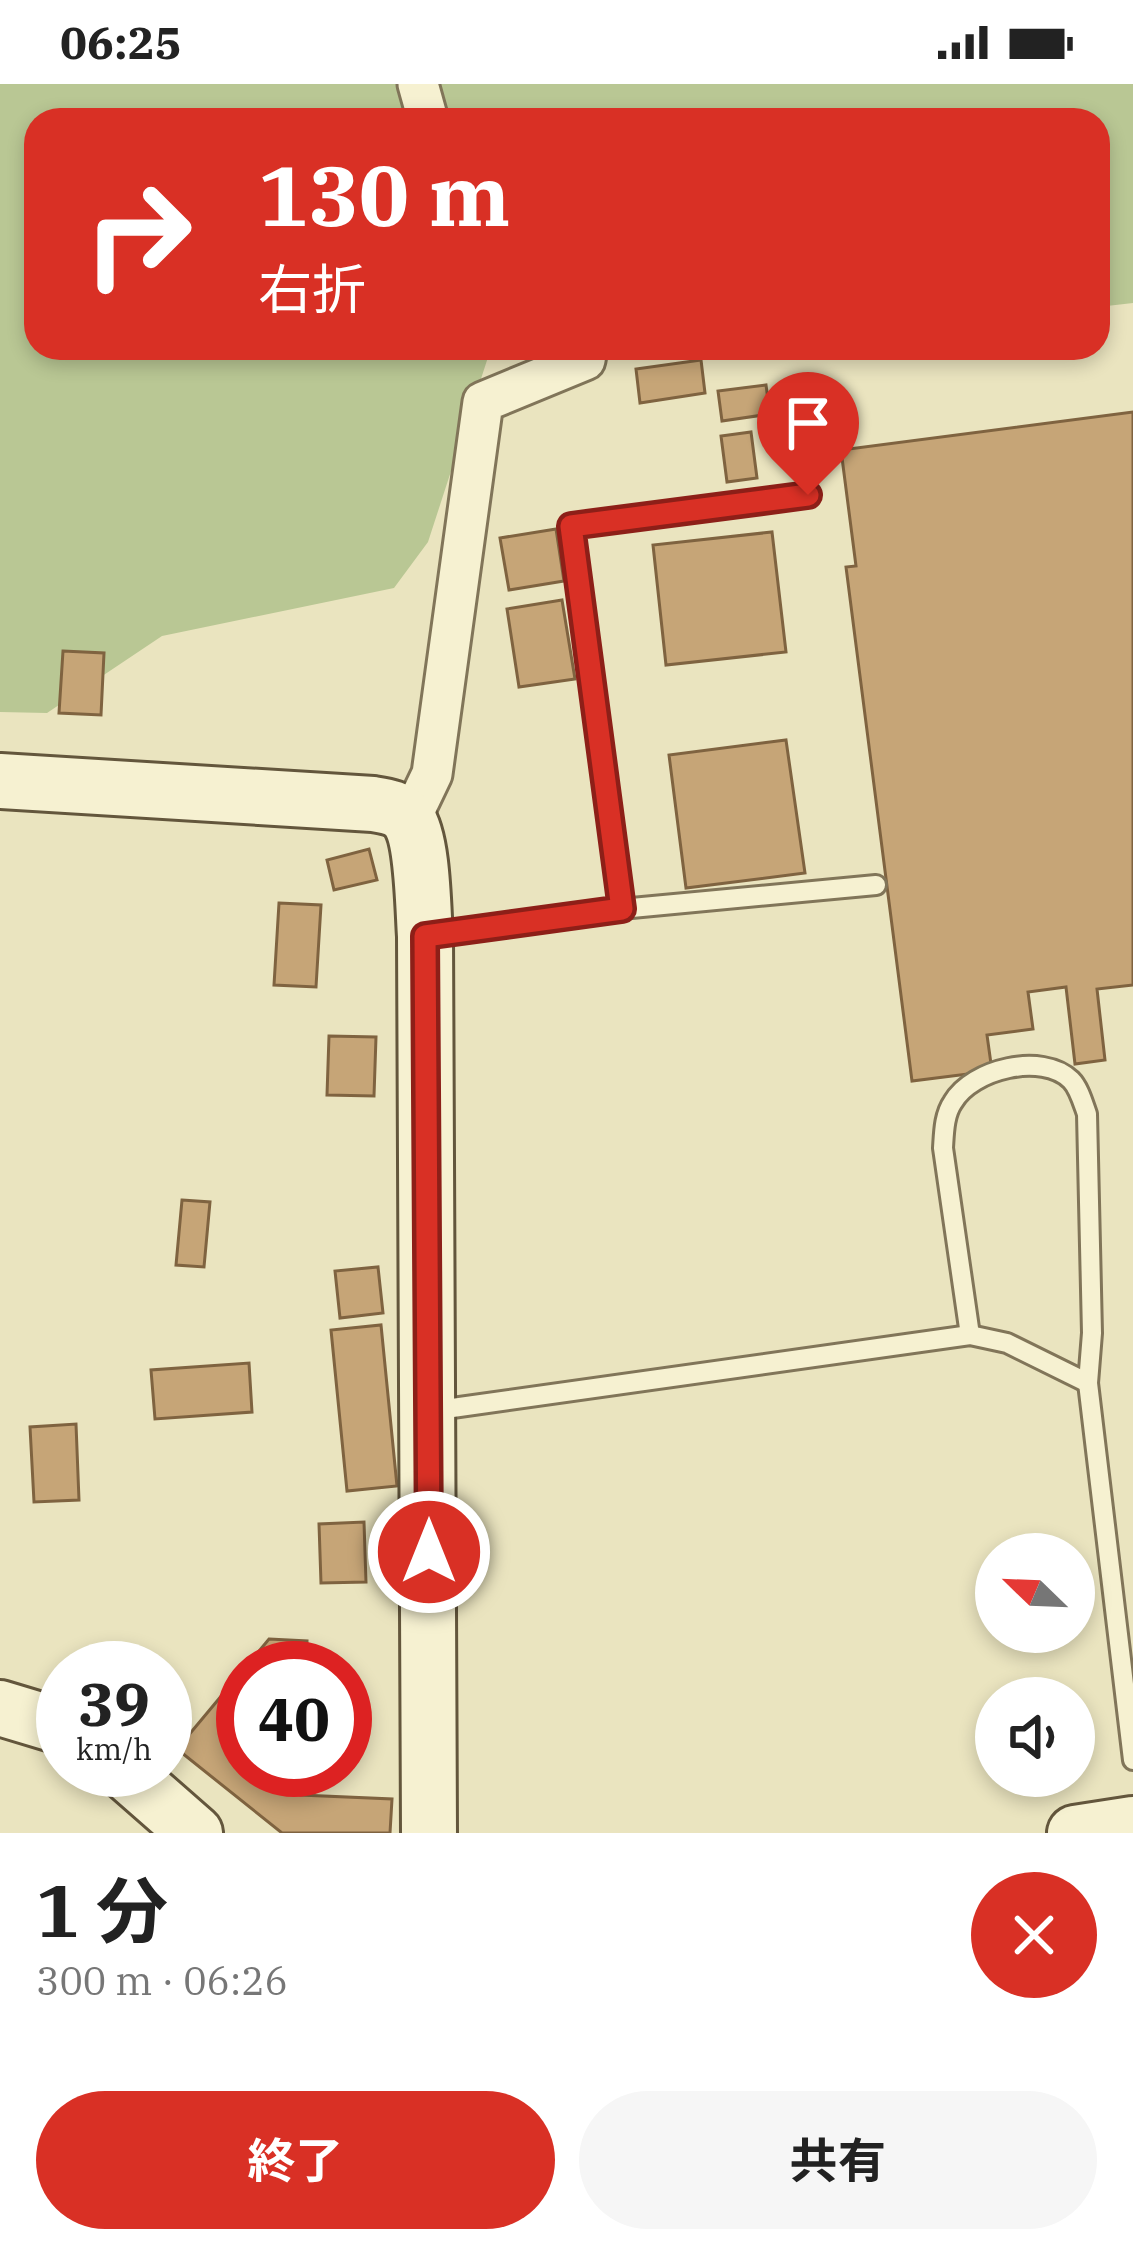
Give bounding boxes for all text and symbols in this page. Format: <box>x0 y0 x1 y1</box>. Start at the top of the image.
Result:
text: 06:25 <box>60 13 182 71</box>
text: 130 m <box>258 140 510 249</box>
icon: right <box>60 156 216 312</box>
text: 右折 <box>258 254 366 324</box>
pin <box>757 372 859 495</box>
icon: arrive <box>775 390 841 456</box>
position arrow <box>366 1489 492 1615</box>
north arrow <box>975 1533 1095 1653</box>
map controls <box>975 1533 1095 1797</box>
speed limit sign: 40 <box>216 1641 372 1797</box>
text: 39 <box>78 1664 150 1743</box>
button: sound <box>975 1677 1095 1797</box>
text: km/h <box>76 1729 152 1768</box>
text: 1 分 <box>36 1863 168 1957</box>
button: close <box>971 1872 1097 1998</box>
text: 300 m · 06:26 <box>36 1955 288 2006</box>
button: 終了 <box>36 2091 555 2229</box>
button: 共有 <box>579 2091 1097 2229</box>

